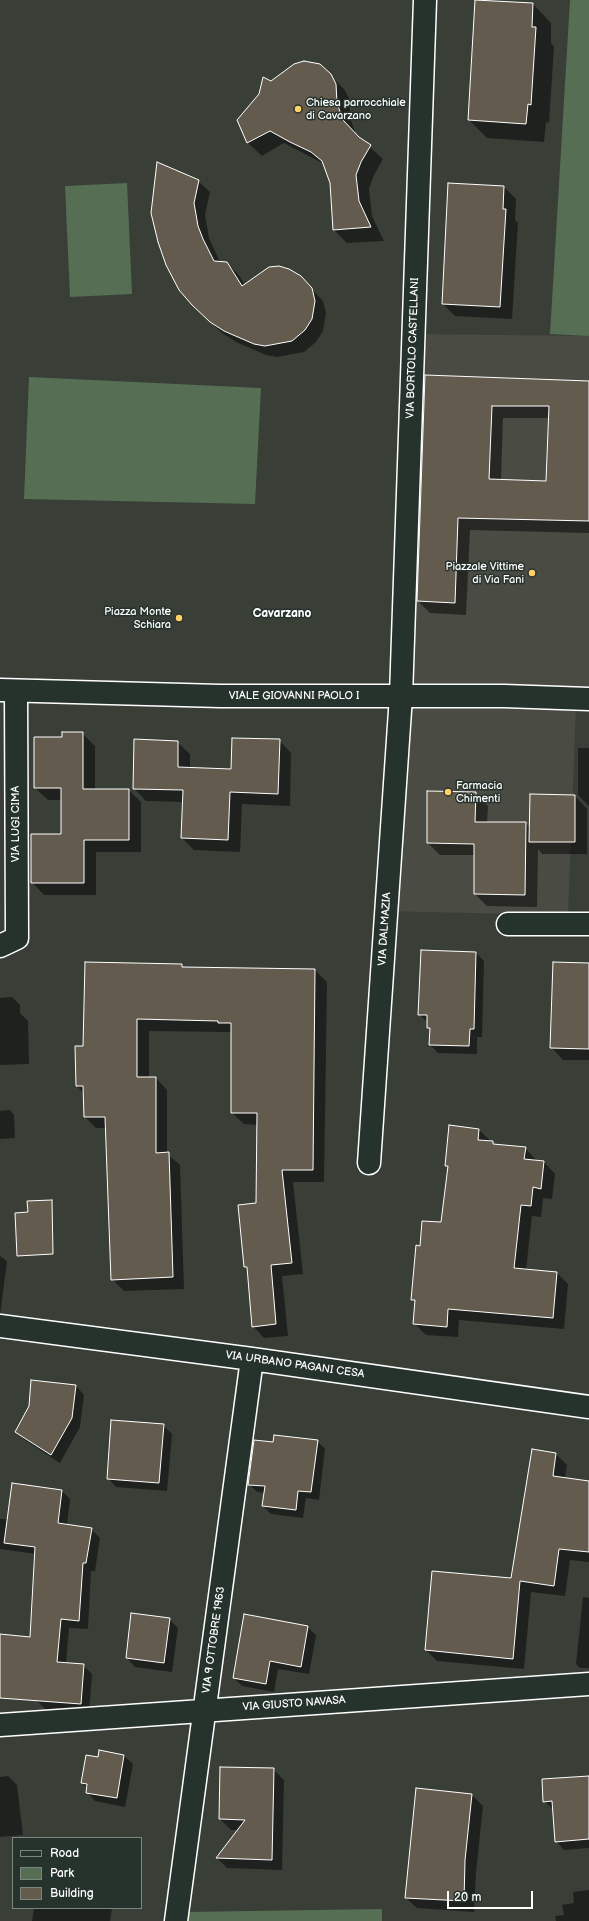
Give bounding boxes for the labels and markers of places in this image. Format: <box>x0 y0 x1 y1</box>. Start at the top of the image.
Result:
place label: Chiesa parrocchiale di Cavarzano <box>306 96 406 122</box>
marker: Chiesa parrocchiale di Cavarzano <box>293 104 303 114</box>
place label: Piazzale Vittime di Via Fani <box>445 560 524 586</box>
marker: Piazzale Vittime di Via Fani <box>527 568 537 578</box>
place label: Piazza Monte Schiara <box>104 605 171 631</box>
marker: Piazza Monte Schiara <box>174 613 184 623</box>
place label: Farmacia Chimenti <box>456 779 502 805</box>
marker: Farmacia Chimenti <box>443 787 453 797</box>

